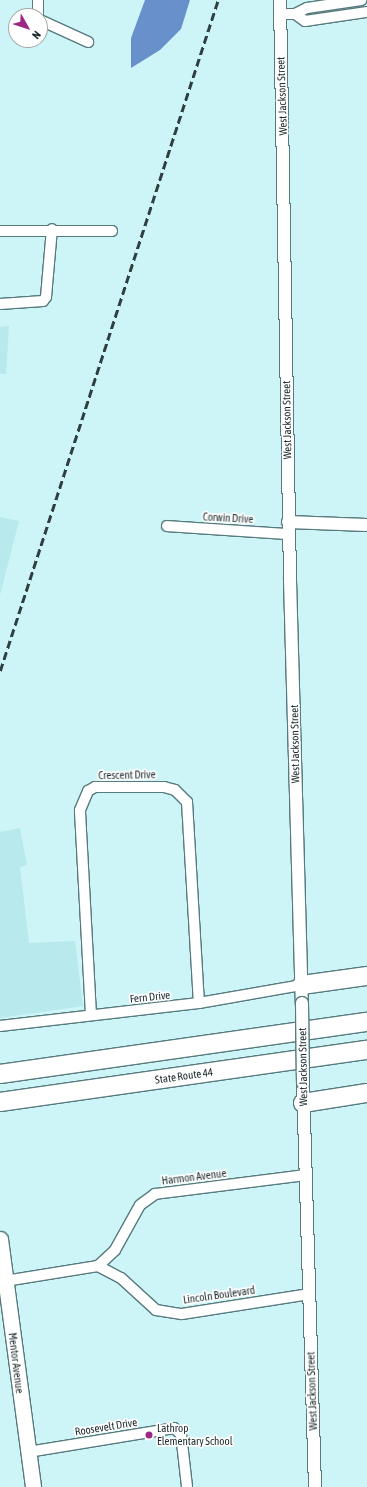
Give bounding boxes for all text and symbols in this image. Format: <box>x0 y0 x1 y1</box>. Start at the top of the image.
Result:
north arrow <box>8 8 48 48</box>
text: N <box>30 29 43 41</box>
street label: West Jackson Street <box>274 56 290 136</box>
street label: West Jackson Street <box>280 381 294 459</box>
street label: Corwin Drive <box>202 510 254 526</box>
street label: West Jackson Street <box>288 705 302 783</box>
street label: Crescent Drive <box>98 768 156 782</box>
street label: Fern Drive <box>129 988 171 1006</box>
street label: West Jackson Street <box>296 1028 310 1106</box>
street label: State Route 44 <box>154 1065 214 1087</box>
street label: Harmon Avenue <box>161 1166 227 1188</box>
street label: Lincoln Boulevard <box>182 1283 256 1307</box>
street label: Mentor Avenue <box>6 1332 26 1394</box>
street label: West Jackson Street <box>304 1351 320 1431</box>
street label: Roosevelt Drive <box>74 1416 138 1438</box>
place label: Lathrop Elementary School <box>157 1422 233 1448</box>
marker: Lathrop Elementary School <box>144 1430 154 1440</box>

